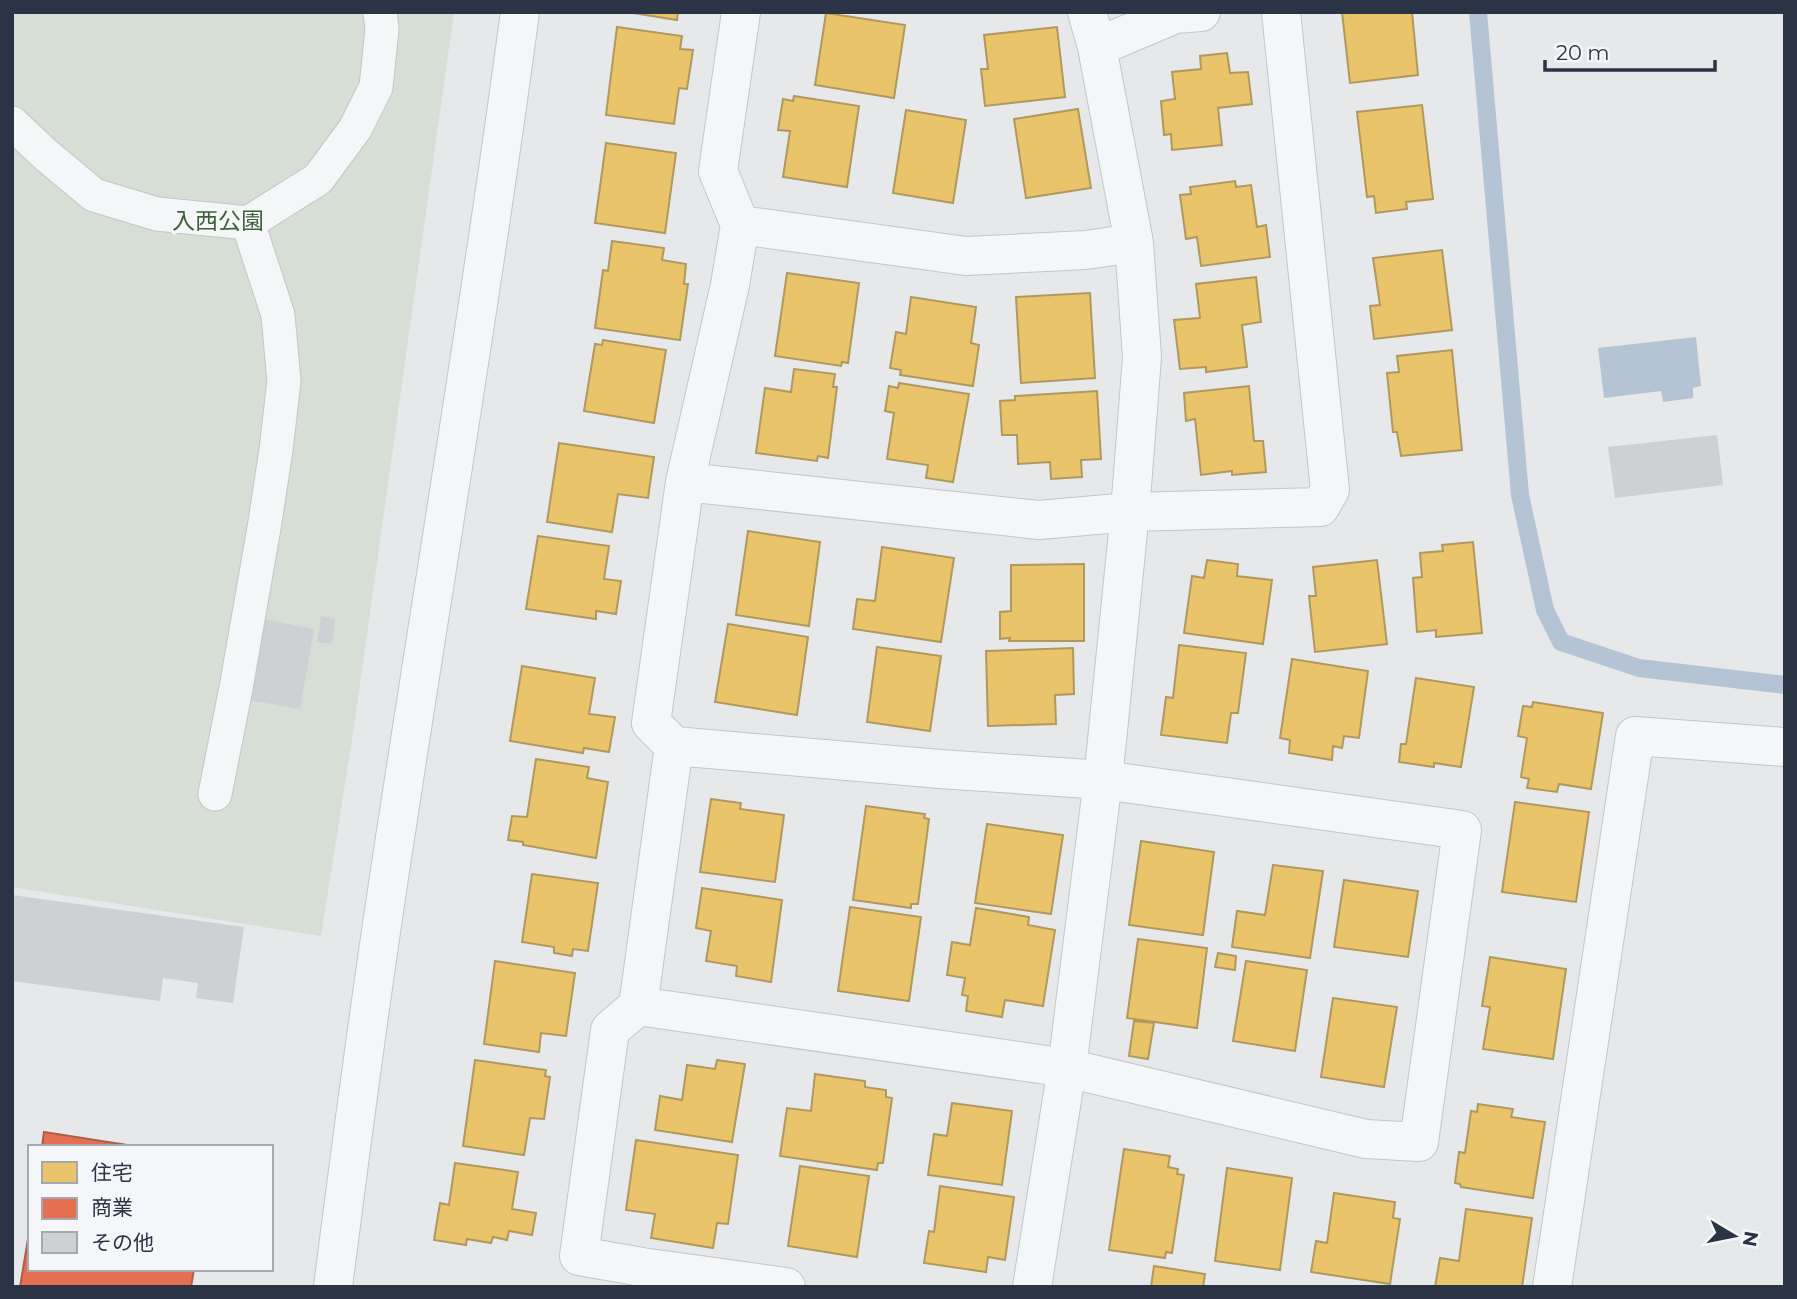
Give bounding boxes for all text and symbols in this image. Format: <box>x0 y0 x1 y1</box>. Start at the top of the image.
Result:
scale bar <box>1545 28 1715 72</box>
text: 20 m <box>1556 40 1610 65</box>
park label: 入西公園 <box>172 207 264 235</box>
legend <box>28 1145 273 1271</box>
text: 住宅 <box>91 1160 133 1185</box>
text: 商業 <box>91 1195 133 1220</box>
north arrow <box>1699 1201 1769 1271</box>
text: N <box>1738 1229 1763 1248</box>
text: その他 <box>91 1230 154 1255</box>

